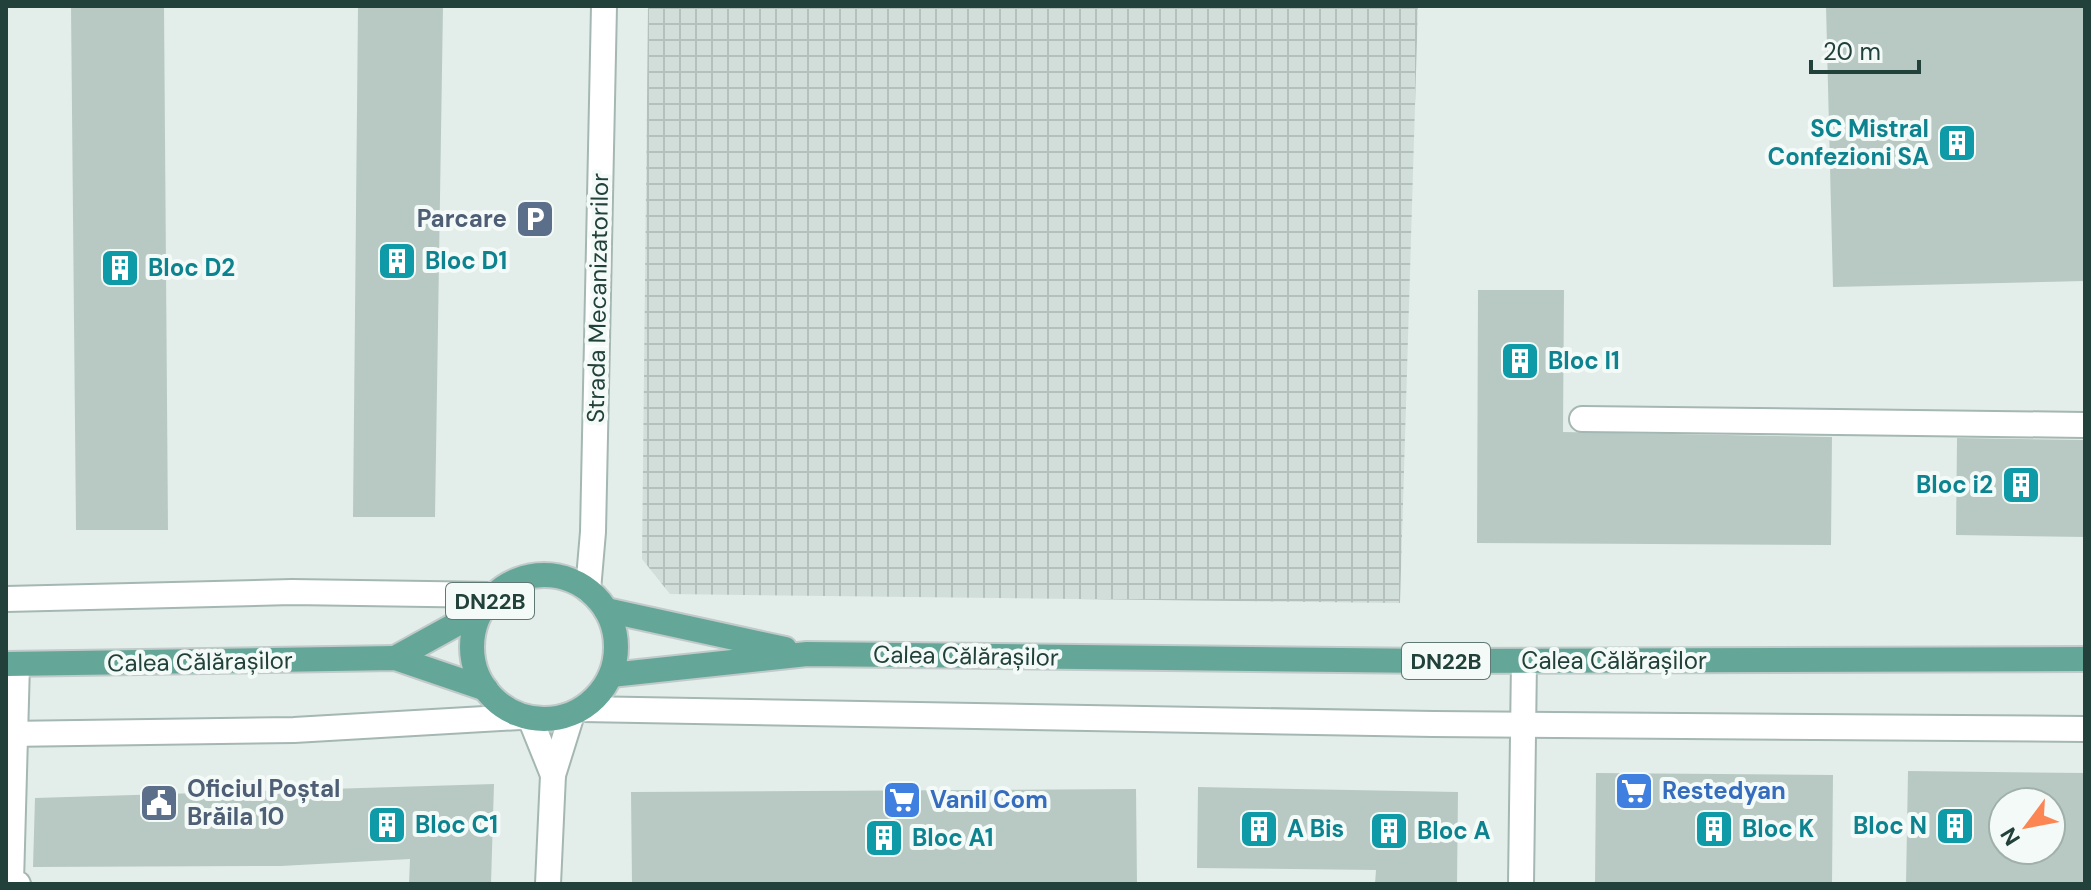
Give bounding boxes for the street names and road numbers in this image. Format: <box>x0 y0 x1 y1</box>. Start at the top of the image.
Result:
street label: Strada Mecanizatorilor <box>580 173 615 423</box>
road number: DN22B <box>446 583 534 619</box>
street label: Calea Călărașilor <box>873 638 1059 673</box>
road number: DN22B <box>1402 643 1490 679</box>
street label: Calea Călărașilor <box>107 644 293 679</box>
street label: Calea Călărașilor <box>1521 645 1707 676</box>

